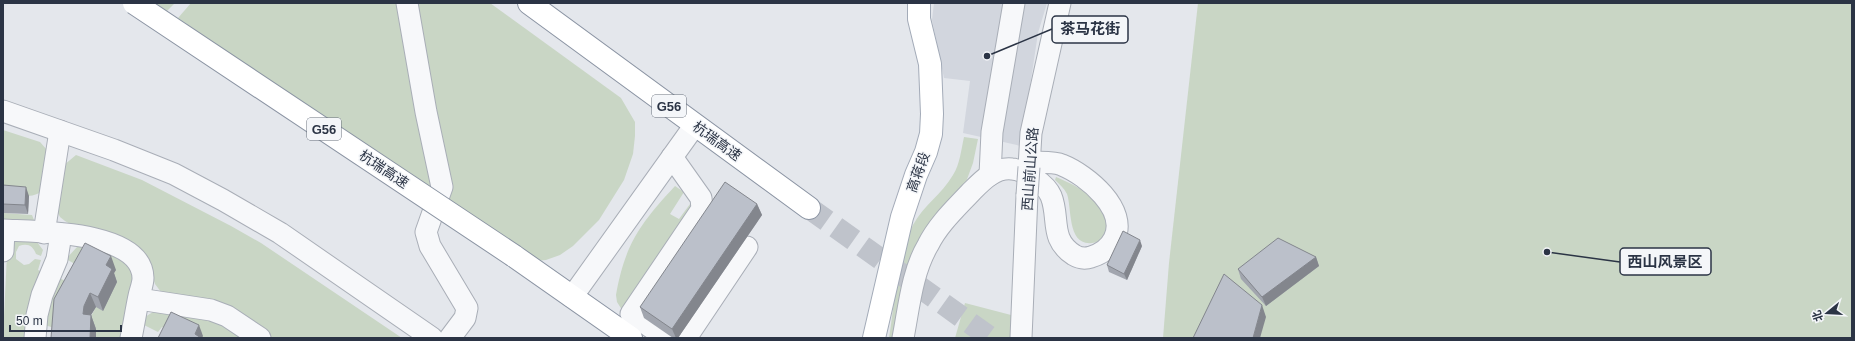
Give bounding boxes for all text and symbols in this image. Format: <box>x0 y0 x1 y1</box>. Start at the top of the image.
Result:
callout: 茶马花街 <box>1052 16 1128 43</box>
text: 茶马花街 <box>1060 20 1120 37</box>
road number: G56 <box>652 95 686 117</box>
road number: G56 <box>307 118 341 140</box>
street label: 杭瑞高速 <box>690 118 744 164</box>
street label: 西山前山公路 <box>1019 127 1041 211</box>
street label: 杭瑞高速 <box>356 147 412 191</box>
street label: 高蒋段 <box>903 150 933 194</box>
callout: 西山风景区 <box>1620 248 1711 275</box>
text: 西山风景区 <box>1627 253 1703 270</box>
north arrow <box>1807 293 1847 333</box>
scale bar <box>10 307 121 333</box>
text: 北 <box>1810 309 1825 323</box>
text: 50 m <box>16 314 43 328</box>

